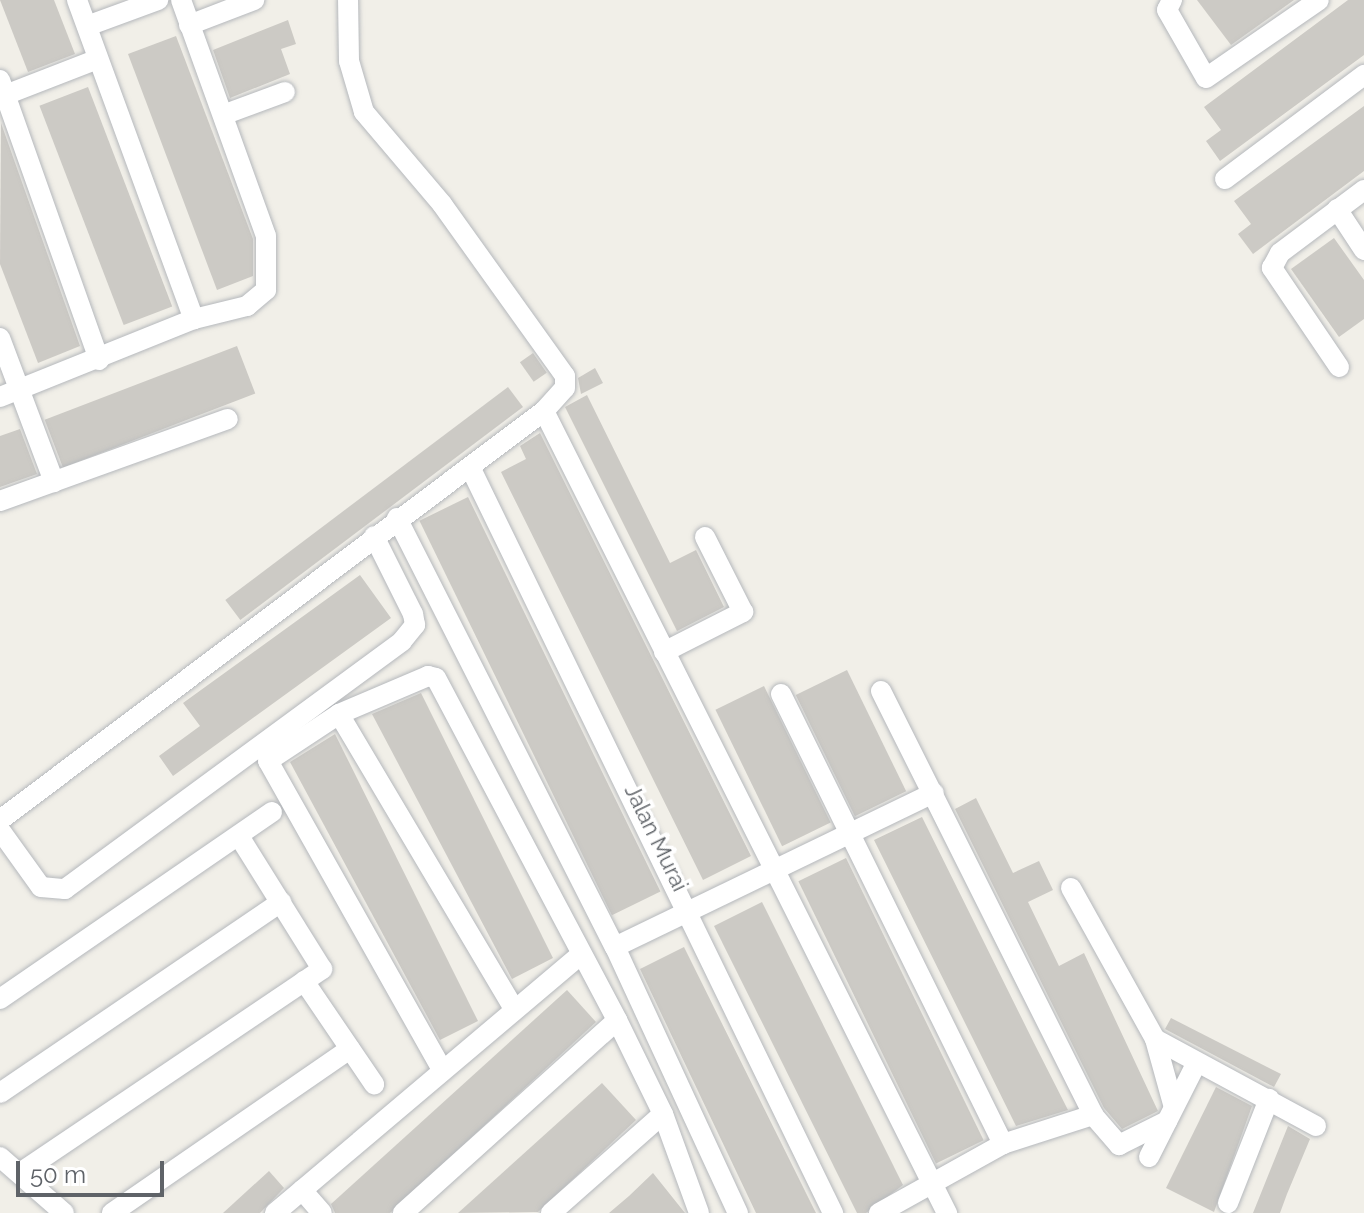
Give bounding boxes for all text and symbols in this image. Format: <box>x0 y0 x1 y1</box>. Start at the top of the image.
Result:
street label: Jalan Murai <box>619 780 693 896</box>
scale bar <box>20 1145 168 1195</box>
text: 50 m <box>30 1160 86 1189</box>

